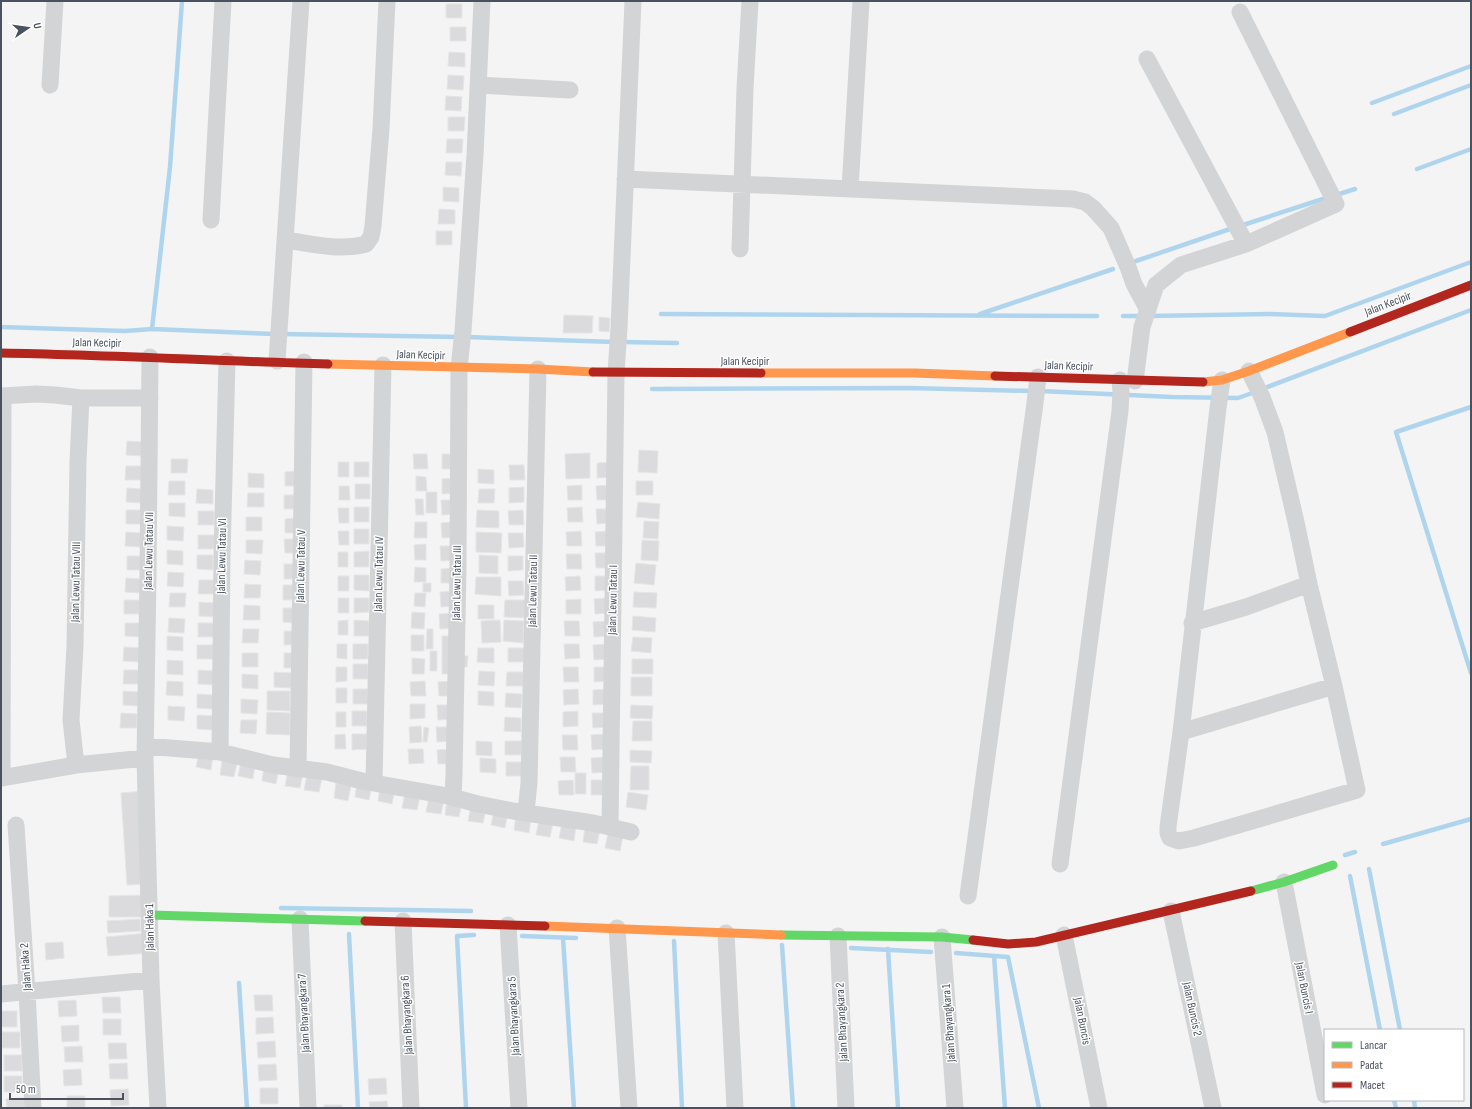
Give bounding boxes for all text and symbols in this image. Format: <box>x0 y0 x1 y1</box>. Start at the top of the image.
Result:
north arrow <box>8 8 48 48</box>
text: U <box>30 22 44 30</box>
street label: Jalan Kecipir <box>1362 288 1414 320</box>
street label: Jalan Kecipir <box>72 335 122 351</box>
street label: Jalan Kecipir <box>395 347 446 363</box>
street label: Jalan Kecipir <box>720 354 770 369</box>
street label: Jalan Kecipir <box>1043 358 1094 374</box>
street label: Jalan Lewu Tatau VII <box>141 512 157 591</box>
street label: Jalan Lewu Tatau VI <box>214 518 230 595</box>
street label: Jalan Lewu Tatau V <box>293 529 309 604</box>
street label: Jalan Lewu Tatau IV <box>371 536 387 613</box>
street label: Jalan Lewu Tatau VIII <box>68 542 84 623</box>
street label: Jalan Lewu Tatau III <box>449 545 465 622</box>
street label: Jalan Lewu Tatau II <box>525 555 541 628</box>
street label: Jalan Lewu Tatau I <box>605 565 621 636</box>
street label: Jalan Haka 1 <box>142 903 158 952</box>
street label: Jalan Haka 2 <box>17 943 35 992</box>
street label: Jalan Buncis I <box>1291 960 1316 1015</box>
street label: Jalan Bhayangkara 7 <box>294 973 314 1054</box>
street label: Jalan Bhayangkara 6 <box>397 975 417 1056</box>
street label: Jalan Bhayangkara 5 <box>504 976 524 1057</box>
street label: Jalan Buncis 2 <box>1179 980 1205 1037</box>
street label: Jalan Bhayangkara 2 <box>832 982 852 1063</box>
street label: Jalan Bhayangkara 1 <box>939 983 959 1064</box>
street label: Jalan Buncis <box>1070 995 1094 1046</box>
legend <box>1324 1029 1464 1101</box>
text: Lancar <box>1360 1038 1387 1053</box>
text: Padat <box>1360 1058 1383 1073</box>
scale bar <box>10 1075 123 1101</box>
text: Macet <box>1360 1078 1385 1093</box>
text: 50 m <box>16 1082 36 1097</box>

